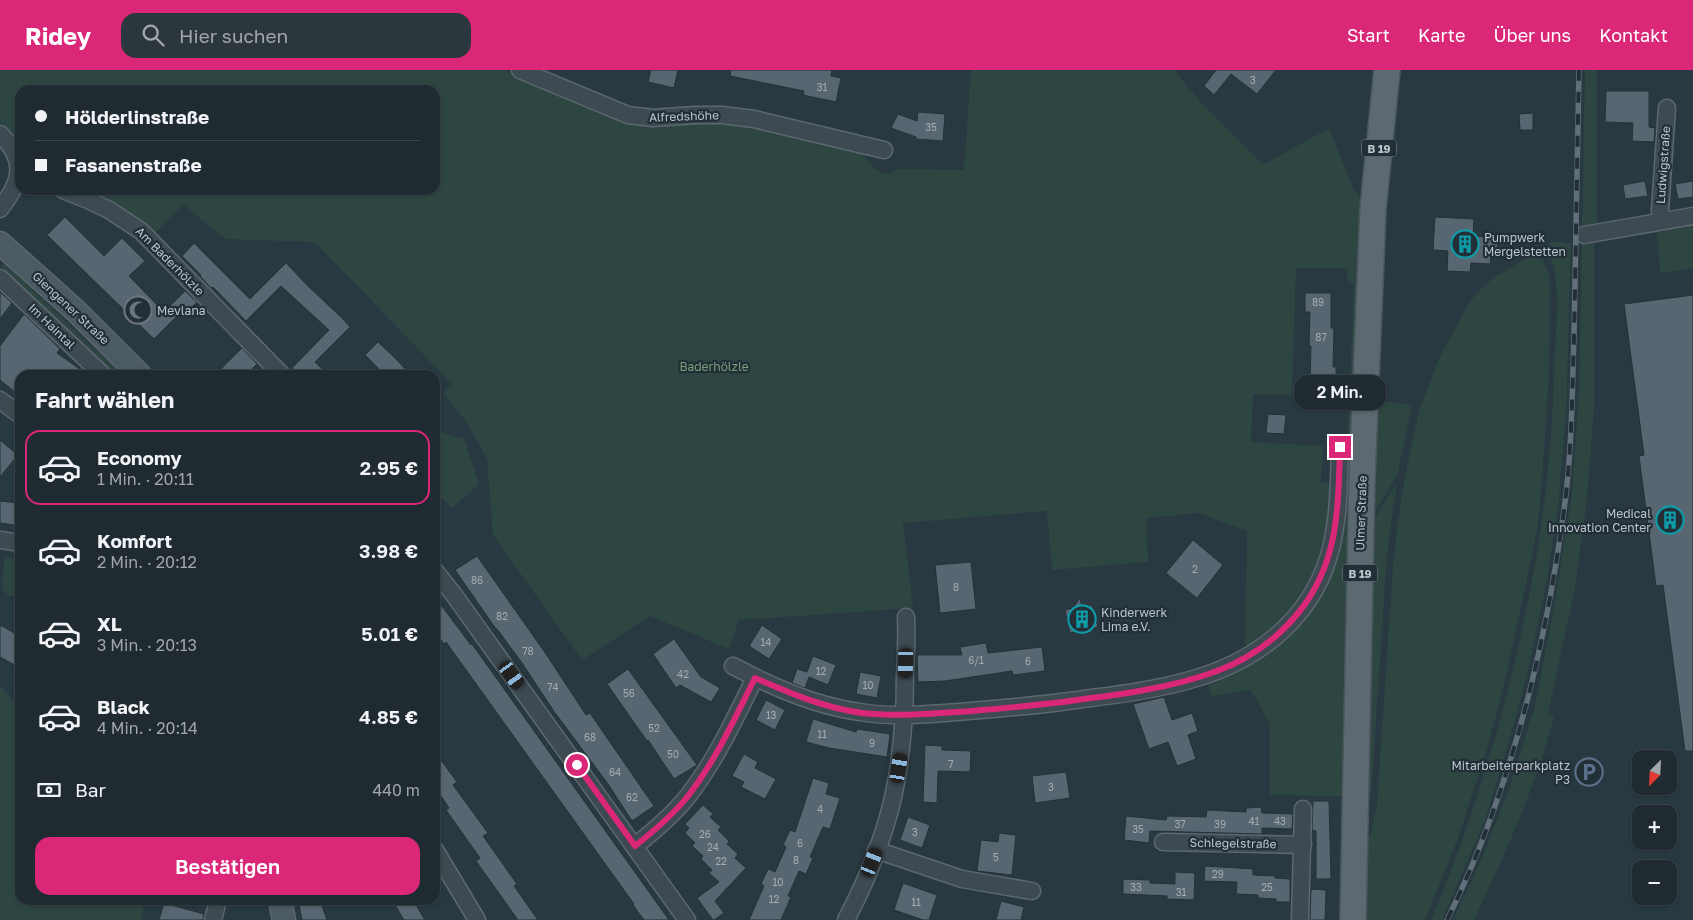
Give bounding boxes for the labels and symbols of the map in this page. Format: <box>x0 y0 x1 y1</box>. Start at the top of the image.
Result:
house number: 3 <box>1250 74 1256 86</box>
house number: 31 <box>817 81 827 93</box>
street label: Alfredshöhe <box>649 107 719 125</box>
house number: 35 <box>925 121 937 133</box>
street label: Ludwigstraße <box>1653 126 1673 204</box>
road number: B 19 <box>1362 140 1396 156</box>
street label: Am Baderhölzle <box>133 224 207 298</box>
building icon: Pumpwerk Mergelstetten <box>1450 229 1480 259</box>
place label: Pumpwerk Mergelstetten <box>1484 230 1566 259</box>
street label: Giengener Straße <box>29 268 113 348</box>
mosque icon: Mevlana <box>123 295 153 325</box>
house number: 89 <box>1312 296 1324 308</box>
street label: Im Haintal <box>26 300 79 352</box>
place label: Mevlana <box>157 303 206 318</box>
house number: 87 <box>1315 331 1327 343</box>
park label: Baderhölzle <box>679 359 749 374</box>
callout: 2 Min. <box>1294 374 1386 410</box>
route end <box>1329 436 1351 458</box>
street label: Ulmer Straße <box>1352 475 1370 551</box>
building icon: Medical Innovation Center <box>1655 505 1685 535</box>
place label: Medical Innovation Center <box>1548 506 1651 535</box>
house number: 2 <box>1192 563 1198 575</box>
road number: B 19 <box>1342 564 1378 582</box>
house number: 86 <box>471 574 483 586</box>
house number: 8 <box>953 581 959 593</box>
building icon: Kinderwerk Lima e.V. <box>1067 604 1097 634</box>
place label: Kinderwerk Lima e.V. <box>1101 605 1167 634</box>
house number: 82 <box>496 610 508 622</box>
house number: 14 <box>761 636 771 648</box>
house number: 78 <box>522 645 534 657</box>
car <box>898 648 913 678</box>
house number: 6/1 <box>968 654 984 666</box>
house number: 6 <box>1025 655 1031 667</box>
car <box>497 658 526 692</box>
house number: 12 <box>816 665 827 677</box>
house number: 42 <box>677 668 689 680</box>
house number: 10 <box>862 679 874 691</box>
house number: 74 <box>547 681 559 693</box>
house number: 56 <box>623 687 635 699</box>
house number: 13 <box>766 709 776 721</box>
house number: 52 <box>648 722 660 734</box>
house number: 11 <box>817 728 827 740</box>
house number: 68 <box>584 731 596 743</box>
house number: 9 <box>869 737 875 749</box>
house number: 50 <box>667 748 679 760</box>
north arrow <box>1632 750 1678 795</box>
car <box>889 752 908 784</box>
route start <box>566 754 588 776</box>
parking icon: Mitarbeiterparkplatz P3 <box>1574 757 1604 787</box>
house number: 7 <box>948 758 954 770</box>
place label: Mitarbeiterparkplatz P3 <box>1452 758 1570 787</box>
house number: 64 <box>609 766 621 778</box>
house number: 3 <box>1048 781 1054 793</box>
house number: 62 <box>626 791 638 803</box>
house number: 4 <box>817 803 823 815</box>
house number: 41 <box>1249 815 1260 827</box>
house number: 43 <box>1274 815 1286 827</box>
house number: 37 <box>1174 818 1186 830</box>
house number: 39 <box>1214 818 1226 830</box>
house number: 35 <box>1132 823 1144 835</box>
house number: 3 <box>912 826 918 838</box>
house number: 26 <box>699 828 711 840</box>
street label: Schlegelstraße <box>1189 835 1277 851</box>
house number: 6 <box>797 837 803 849</box>
house number: 24 <box>707 841 719 853</box>
car <box>859 845 884 879</box>
house number: 5 <box>993 851 999 863</box>
house number: 8 <box>793 854 799 866</box>
house number: 22 <box>715 855 727 867</box>
house number: 29 <box>1212 868 1224 880</box>
house number: 10 <box>772 876 784 888</box>
house number: 33 <box>1130 881 1142 893</box>
house number: 25 <box>1261 881 1273 893</box>
house number: 31 <box>1176 886 1186 898</box>
house number: 12 <box>769 893 780 905</box>
house number: 11 <box>911 896 921 908</box>

